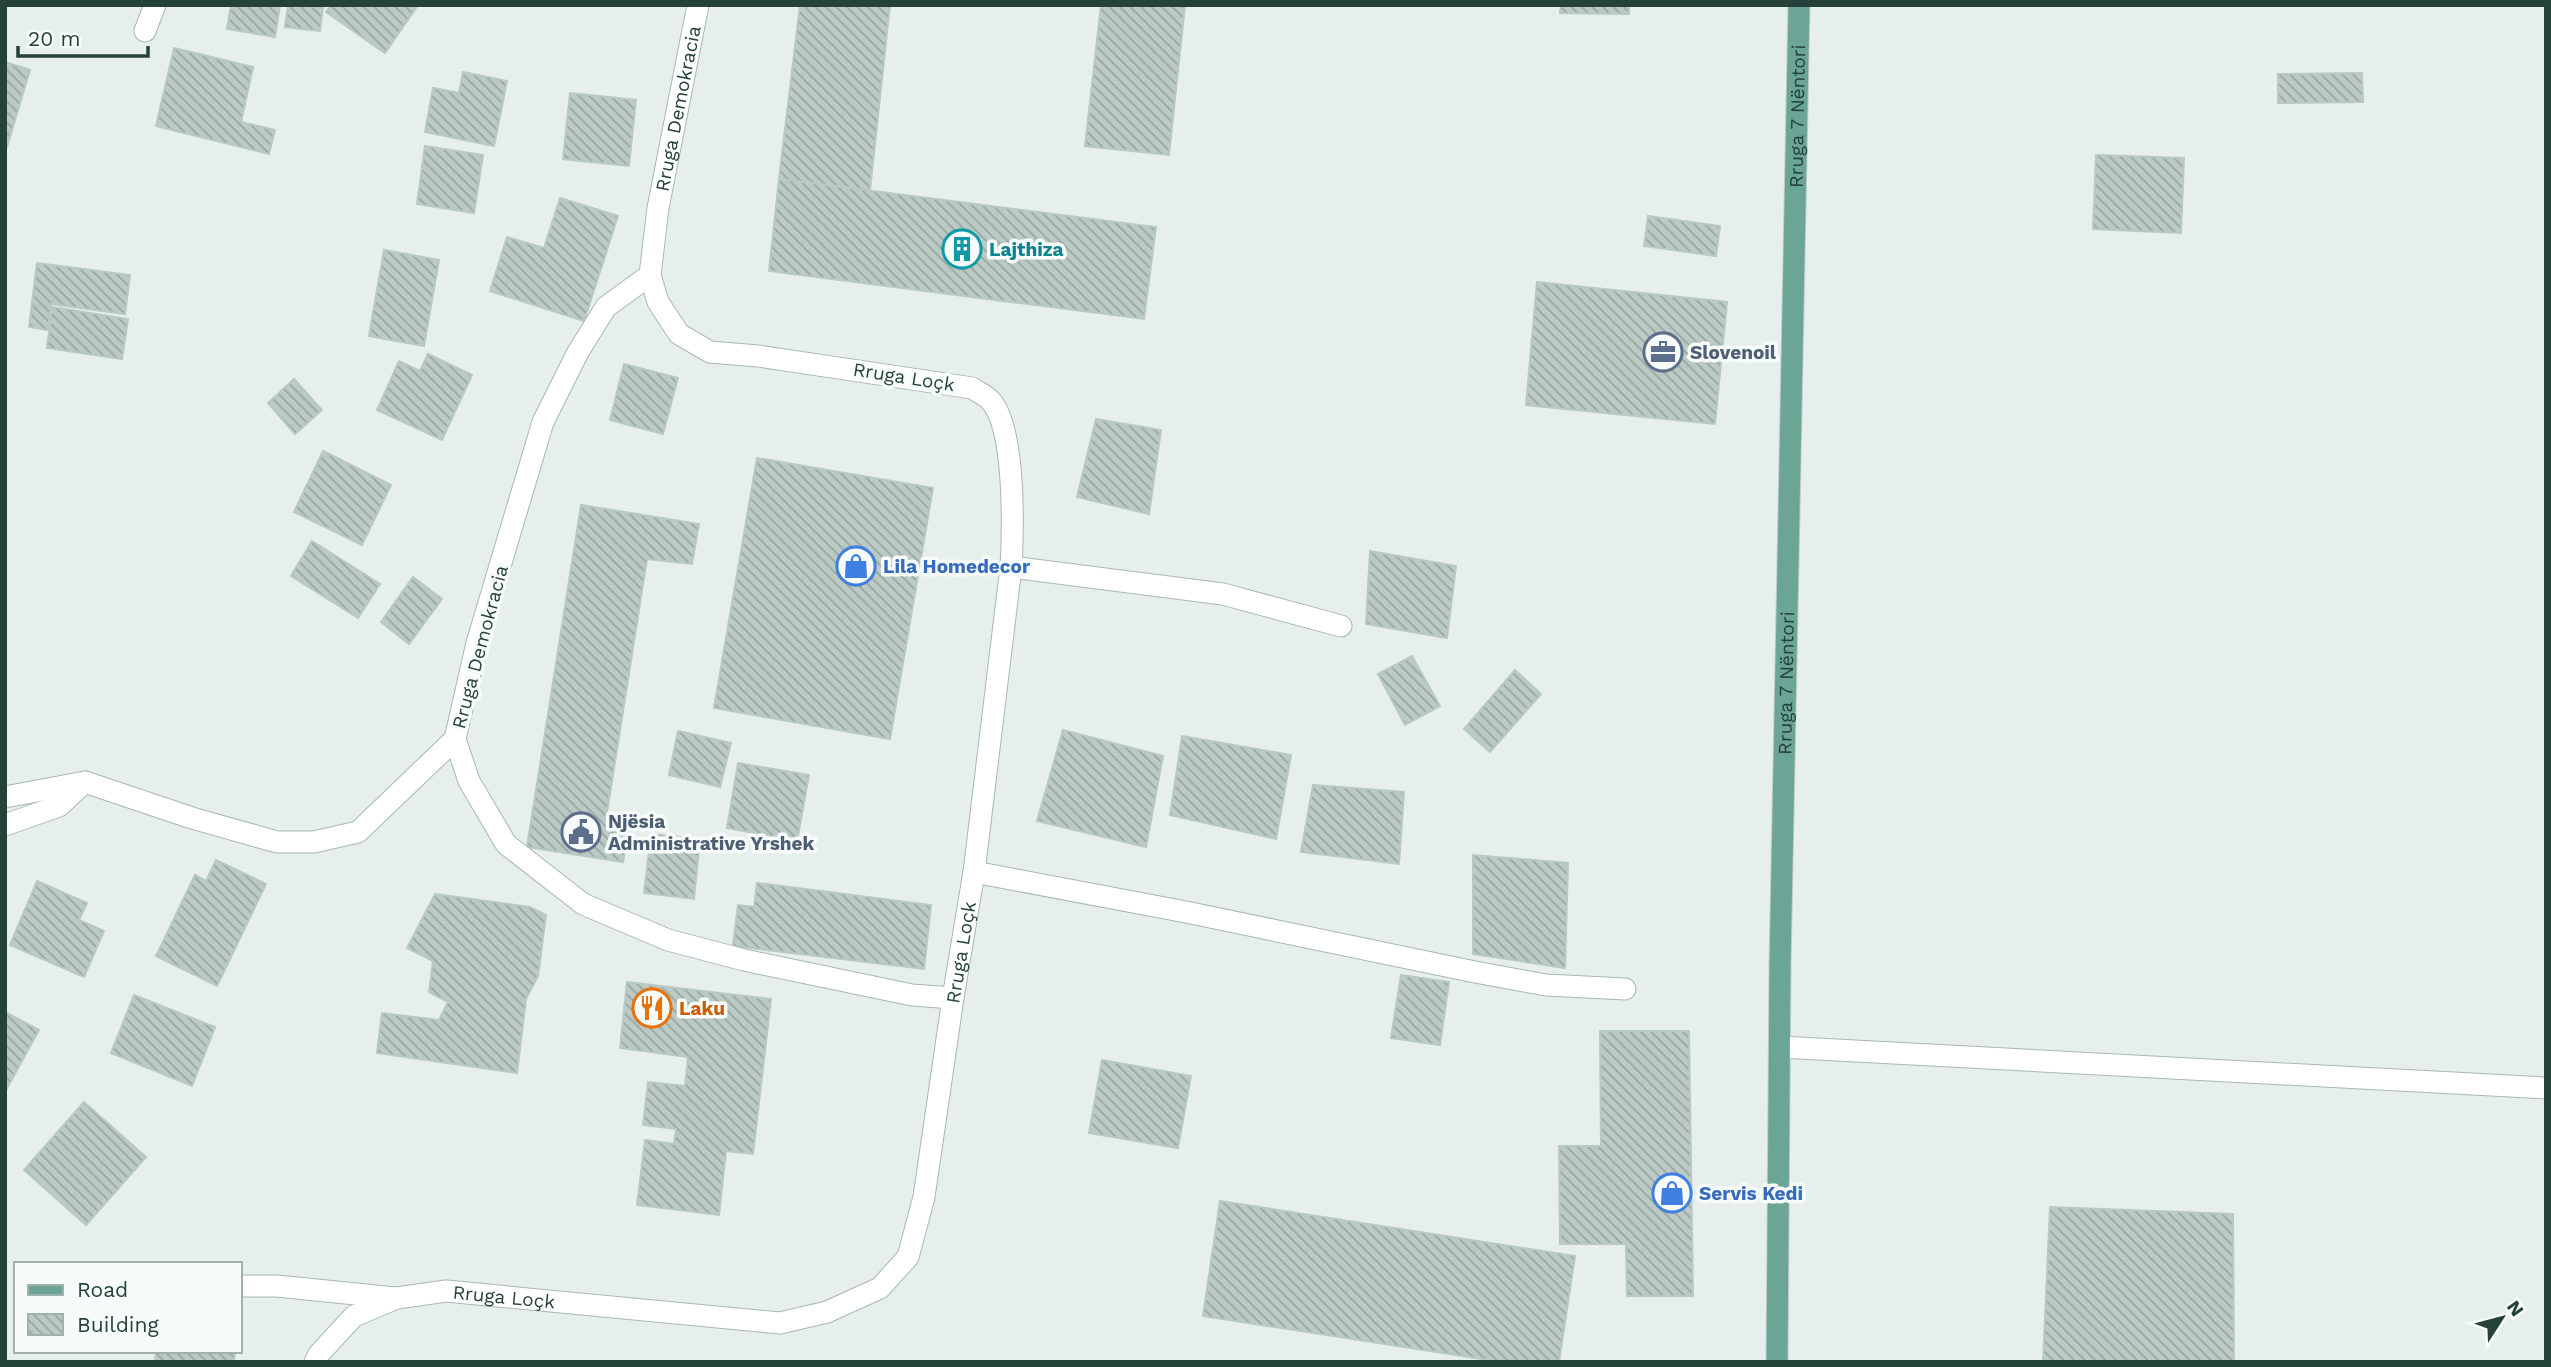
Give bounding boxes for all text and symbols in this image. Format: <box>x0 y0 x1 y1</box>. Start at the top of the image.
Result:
scale bar <box>18 14 147 58</box>
street label: Rruga Demokracia <box>650 23 705 193</box>
text: 20 m <box>28 26 80 51</box>
street label: Rruga 7 Nëntori <box>1784 44 1810 188</box>
building icon: Lajthiza <box>941 228 983 270</box>
place label: Lajthiza <box>989 238 1064 261</box>
office icon: Slovenoil <box>1642 331 1684 373</box>
place label: Slovenoil <box>1690 341 1777 364</box>
street label: Rruga Loçk <box>851 358 957 396</box>
shop icon: Lila Homedecor <box>835 545 877 587</box>
place label: Lila Homedecor <box>883 555 1031 578</box>
street label: Rruga Demokracia <box>447 562 513 731</box>
street label: Rruga 7 Nëntori <box>1773 611 1799 755</box>
place label: Njësia Administrative Yrshek <box>608 810 815 855</box>
public building icon: Njësia Administrative Yrshek <box>560 811 602 853</box>
street label: Rruga Loçk <box>941 899 980 1005</box>
restaurant icon: Laku <box>631 987 673 1029</box>
place label: Laku <box>679 997 725 1020</box>
shop icon: Servis Kedi <box>1651 1172 1693 1214</box>
place label: Servis Kedi <box>1699 1182 1803 1205</box>
legend <box>14 1262 242 1353</box>
text: Road <box>77 1277 128 1302</box>
street label: Rruga Loçk <box>452 1280 557 1313</box>
north arrow <box>2467 1283 2537 1353</box>
text: N <box>2502 1296 2529 1321</box>
text: Building <box>77 1312 159 1337</box>

